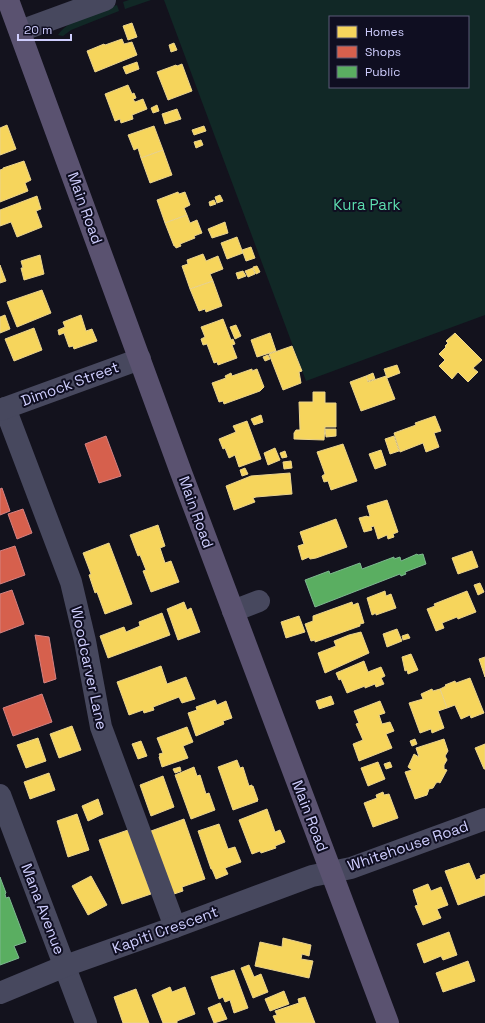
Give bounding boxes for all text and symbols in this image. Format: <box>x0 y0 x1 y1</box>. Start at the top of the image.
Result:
scale bar <box>18 16 71 42</box>
legend <box>329 16 469 88</box>
text: 20 m <box>24 22 52 38</box>
text: Homes <box>365 24 404 40</box>
text: Shops <box>365 44 401 60</box>
text: Public <box>365 64 400 80</box>
street label: Main Road <box>64 169 107 246</box>
park label: Kura Park <box>333 195 401 214</box>
street label: Dimock Street <box>18 357 121 410</box>
street label: Main Road <box>175 473 218 550</box>
street label: Woodcarver Lane <box>67 605 112 731</box>
street label: Main Road <box>288 777 333 854</box>
street label: Whitehouse Road <box>345 816 471 875</box>
street label: Mana Avenue <box>17 861 70 957</box>
street label: Kapiti Crescent <box>109 902 220 957</box>

